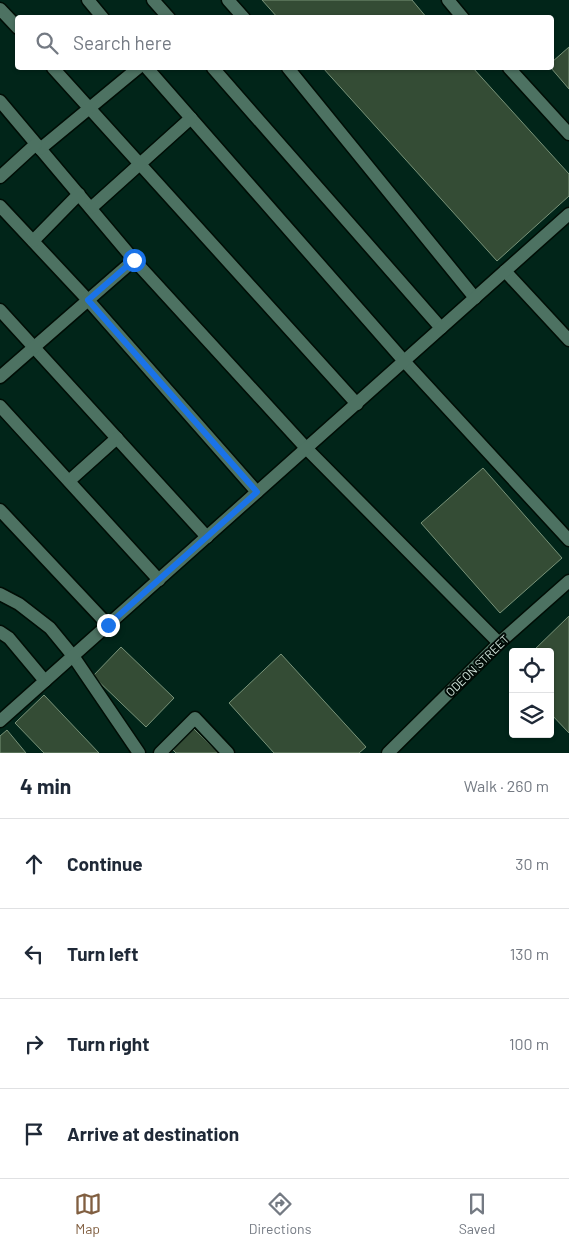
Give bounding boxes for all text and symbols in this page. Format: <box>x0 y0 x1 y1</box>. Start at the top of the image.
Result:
search box <box>15 15 554 70</box>
icon: search <box>33 29 61 57</box>
text: Search here <box>73 31 172 54</box>
route start <box>123 249 146 272</box>
route end <box>97 614 120 637</box>
street label: ODEON STREET <box>442 631 512 699</box>
map controls <box>509 648 554 738</box>
button: locate <box>509 648 554 693</box>
button: layers <box>509 693 554 738</box>
text: 4 min <box>20 773 71 798</box>
text: Walk · 260 m <box>464 776 549 795</box>
icon: ahead <box>20 850 48 878</box>
text: Continue <box>67 852 143 875</box>
text: 30 m <box>515 854 549 873</box>
icon: left <box>20 940 48 968</box>
text: Turn left <box>67 942 138 965</box>
text: 130 m <box>510 944 549 963</box>
icon: right <box>20 1030 48 1058</box>
text: Turn right <box>67 1032 149 1055</box>
text: 100 m <box>509 1034 549 1053</box>
icon: arrive <box>20 1120 48 1148</box>
text: Arrive at destination <box>67 1122 239 1145</box>
tab: Map <box>74 1190 102 1237</box>
tab: Directions <box>249 1190 311 1237</box>
tab: Saved <box>459 1190 495 1237</box>

